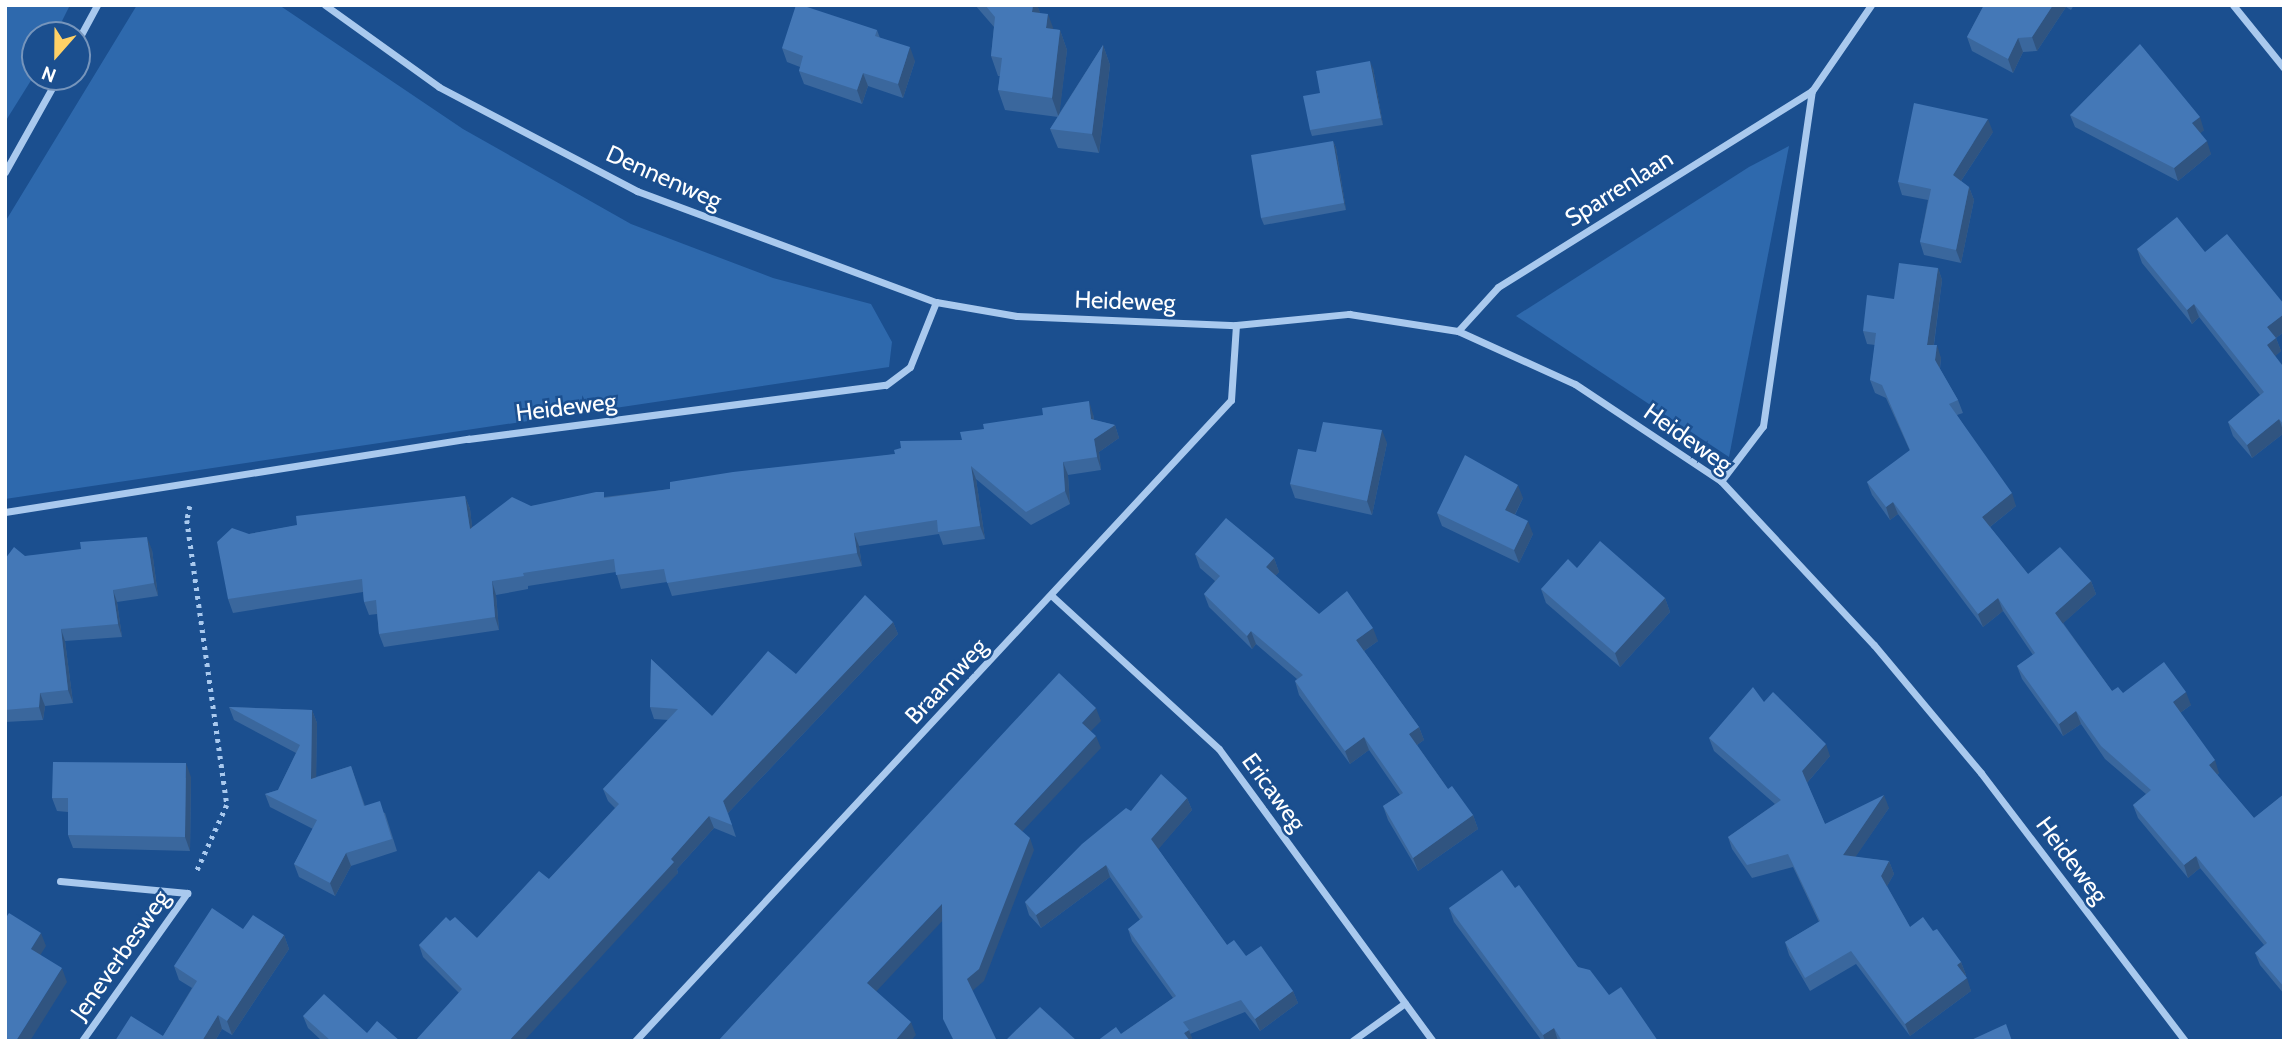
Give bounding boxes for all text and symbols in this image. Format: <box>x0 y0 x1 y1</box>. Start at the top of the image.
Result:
north arrow <box>21 21 91 91</box>
text: N <box>39 61 59 87</box>
street label: Dennenweg <box>602 139 726 215</box>
street label: Sparrenlaan <box>1560 144 1678 232</box>
street label: Heideweg <box>1074 285 1176 317</box>
street label: Heideweg <box>514 387 618 427</box>
street label: Heideweg <box>1638 397 1738 479</box>
street label: Braamweg <box>899 632 993 730</box>
street label: Ericaweg <box>1236 747 1312 837</box>
street label: Heideweg <box>2030 811 2114 909</box>
street label: Jeneverbesweg <box>65 884 175 1026</box>

